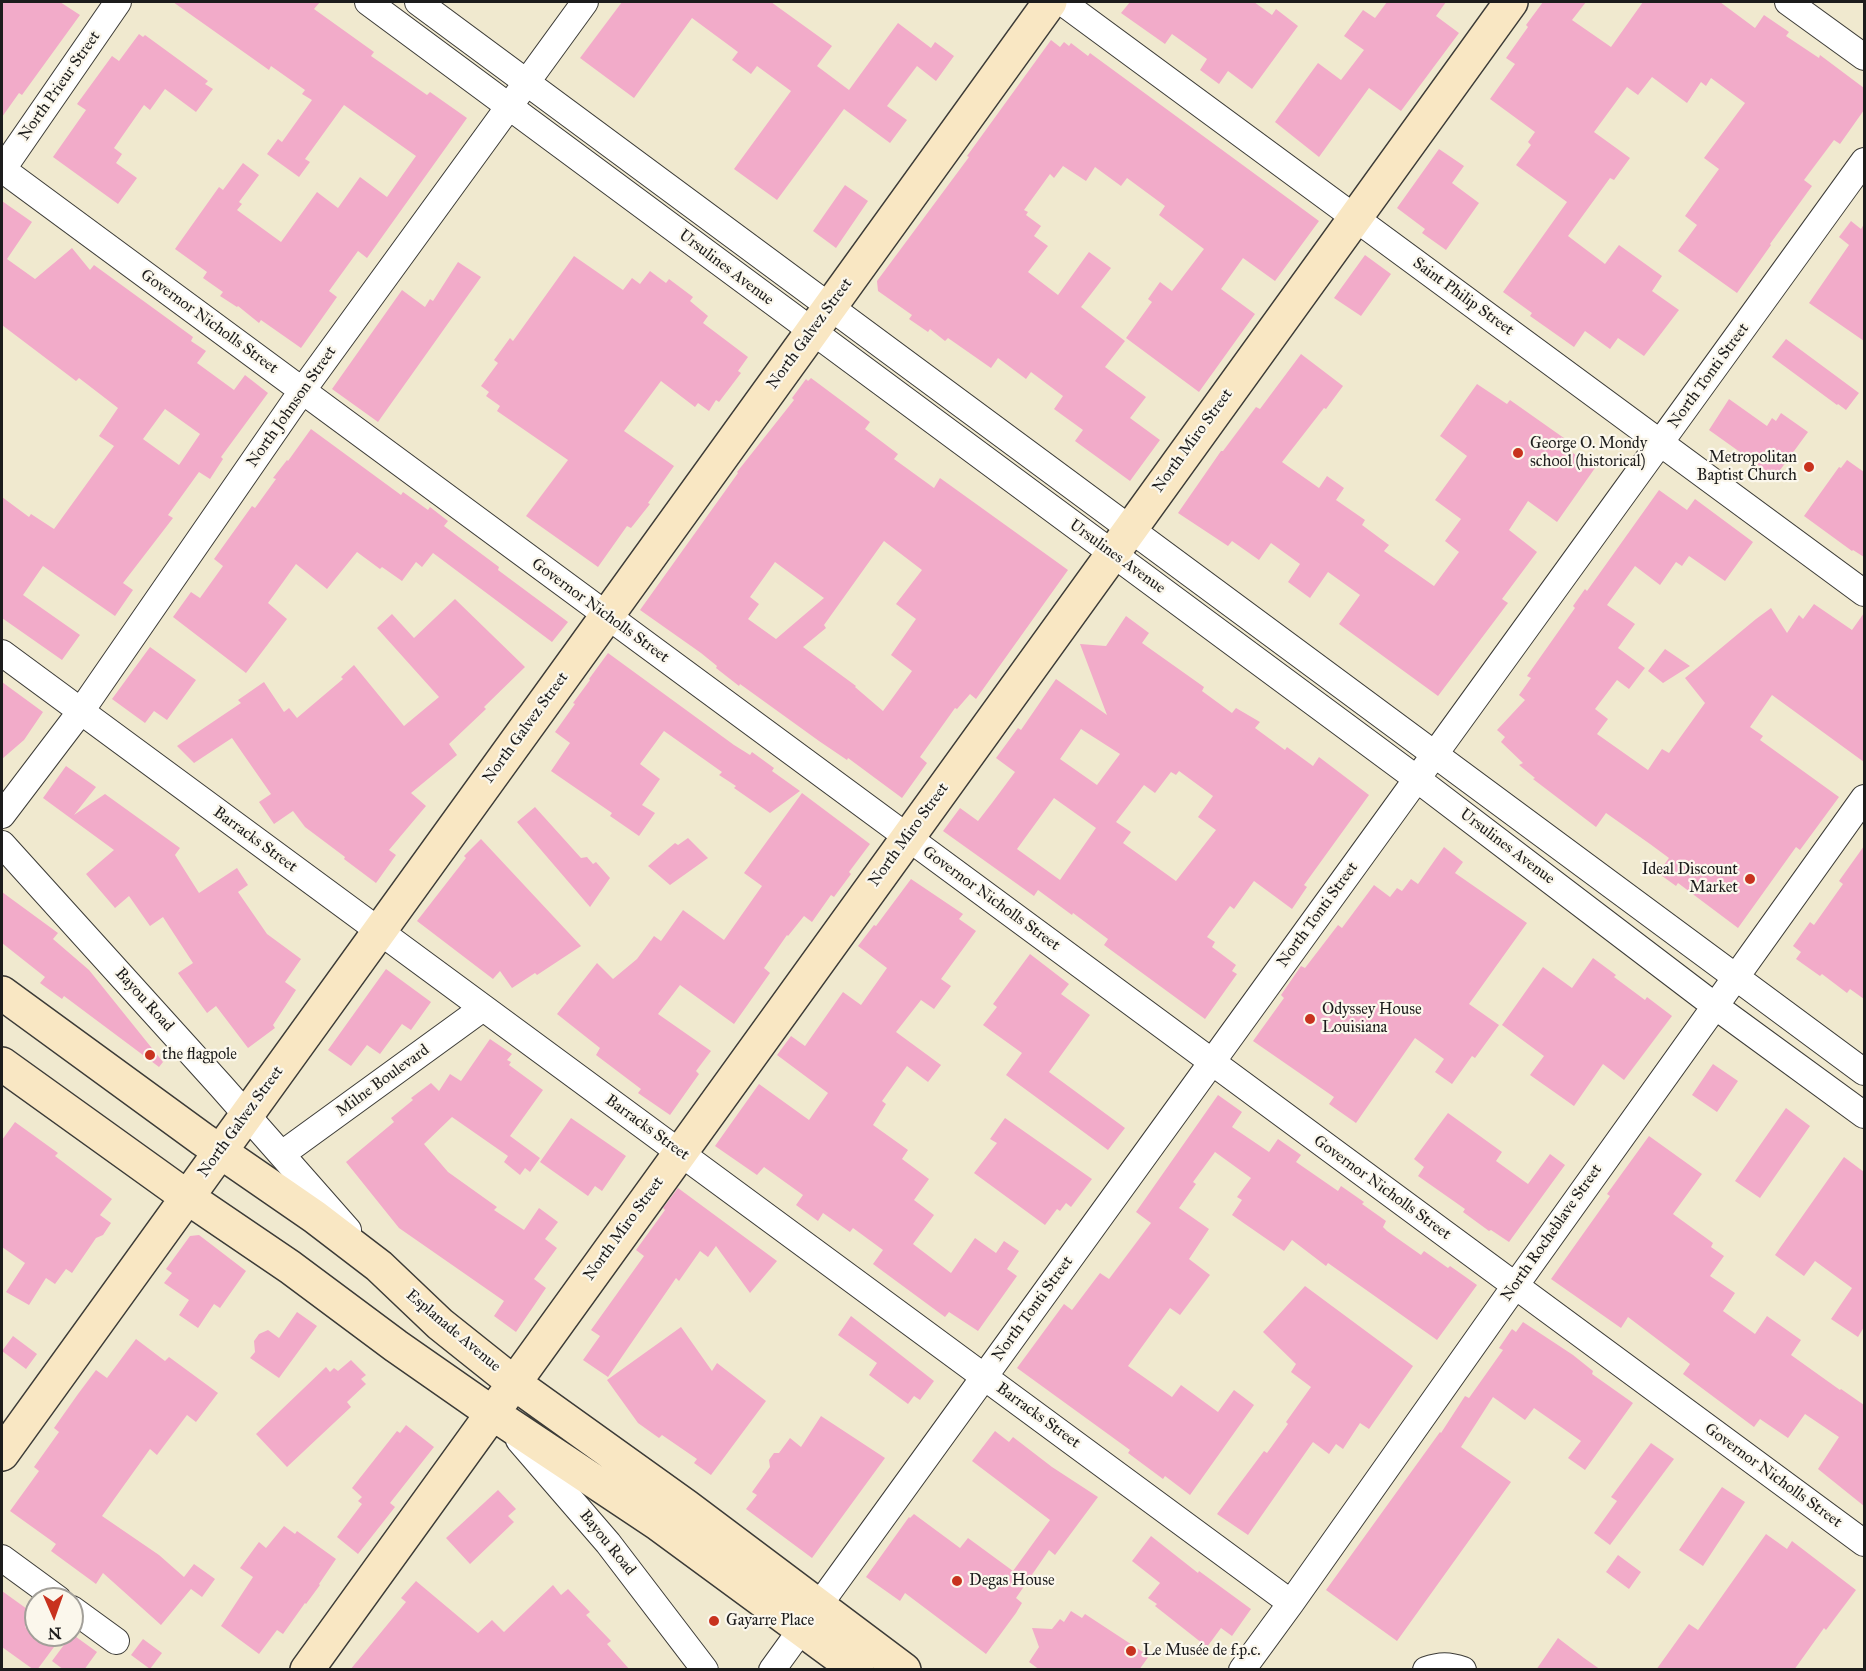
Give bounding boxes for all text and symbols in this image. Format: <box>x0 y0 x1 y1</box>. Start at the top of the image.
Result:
street label: North Prieur Street <box>15 28 105 144</box>
street label: Ursulines Avenue <box>675 226 777 310</box>
street label: Saint Philip Street <box>1409 254 1517 340</box>
street label: Governor Nicholls Street <box>136 266 282 378</box>
street label: North Galvez Street <box>763 275 857 393</box>
street label: North Tonti Street <box>1664 320 1754 432</box>
street label: North Johnson Street <box>243 343 341 471</box>
street label: North Miro Street <box>1149 385 1237 497</box>
place label: George O. Mondy school (historical) <box>1530 434 1647 472</box>
marker: George O. Mondy school (historical) <box>1511 446 1525 460</box>
place label: Metropolitan Baptist Church <box>1697 448 1797 486</box>
marker: Metropolitan Baptist Church <box>1802 460 1816 474</box>
street label: Ursulines Avenue <box>1065 516 1169 598</box>
street label: Governor Nicholls Street <box>527 555 673 667</box>
street label: North Galvez Street <box>479 669 573 787</box>
street label: North Miro Street <box>865 779 953 891</box>
street label: Barracks Street <box>209 803 301 877</box>
street label: Ursulines Avenue <box>1456 805 1558 889</box>
street label: Governor Nicholls Street <box>918 843 1064 955</box>
street label: North Tonti Street <box>1273 859 1363 971</box>
place label: Ideal Discount Market <box>1642 860 1738 898</box>
marker: Ideal Discount Market <box>1743 872 1757 886</box>
street label: Bayou Road <box>111 964 177 1036</box>
place label: Odyssey House Louisiana <box>1322 1000 1422 1038</box>
marker: Odyssey House Louisiana <box>1303 1012 1317 1026</box>
street label: Milne Boulevard <box>333 1041 433 1121</box>
place label: the flagpole <box>162 1045 237 1065</box>
marker: the flagpole <box>143 1048 157 1062</box>
street label: North Galvez Street <box>194 1063 288 1181</box>
street label: Barracks Street <box>601 1091 693 1165</box>
street label: Governor Nicholls Street <box>1309 1132 1455 1244</box>
street label: North Rocheblave Street <box>1497 1161 1607 1305</box>
street label: North Miro Street <box>580 1173 668 1285</box>
street label: North Tonti Street <box>988 1253 1078 1365</box>
street label: Esplanade Avenue <box>402 1286 504 1376</box>
street label: Barracks Street <box>992 1379 1084 1453</box>
street label: Governor Nicholls Street <box>1700 1420 1846 1532</box>
street label: Bayou Road <box>575 1506 639 1580</box>
place label: Degas House <box>969 1571 1055 1591</box>
marker: Degas House <box>950 1574 964 1588</box>
north arrow <box>24 1587 84 1647</box>
place label: Gayarre Place <box>726 1611 814 1631</box>
marker: Gayarre Place <box>707 1614 721 1628</box>
text: N <box>47 1624 62 1643</box>
place label: Le Musée de f.p.c. <box>1143 1641 1261 1661</box>
marker: Le Musée de f.p.c. <box>1124 1644 1138 1658</box>

